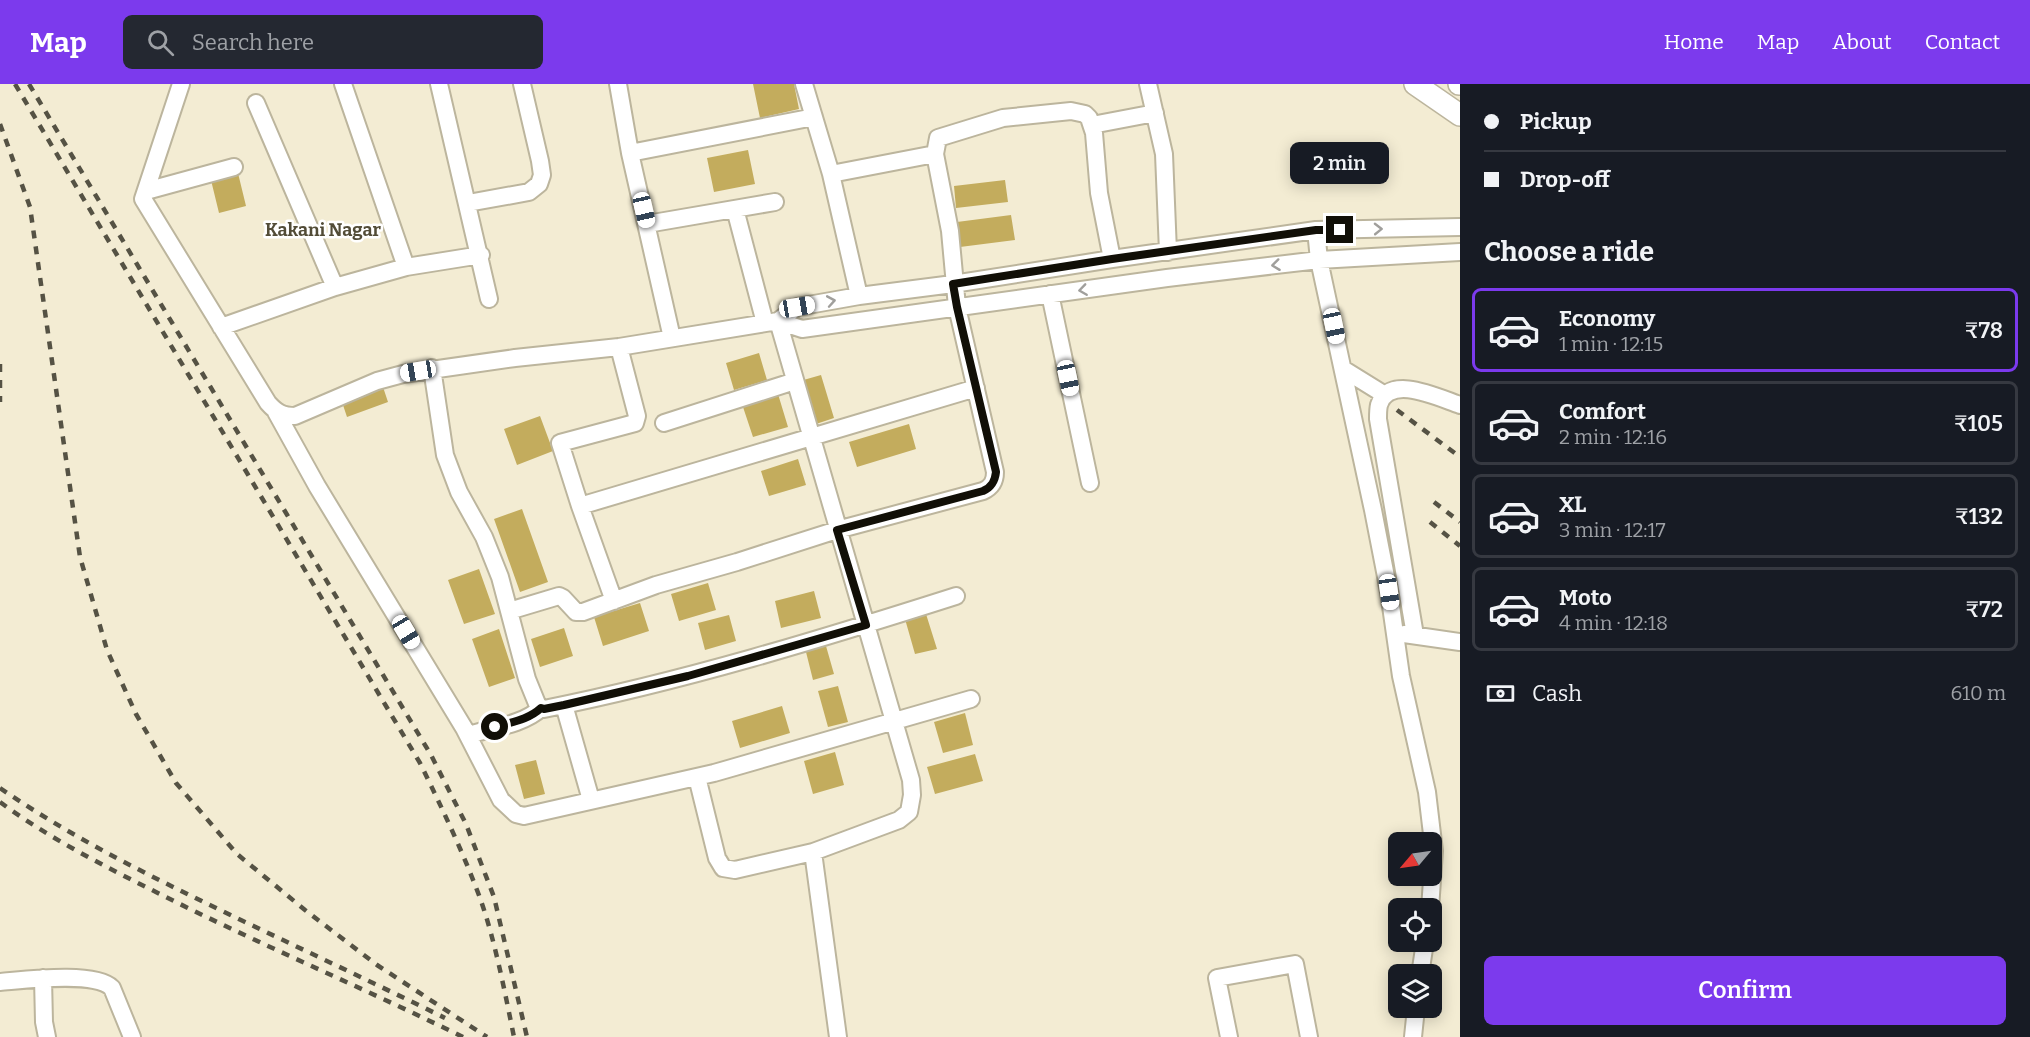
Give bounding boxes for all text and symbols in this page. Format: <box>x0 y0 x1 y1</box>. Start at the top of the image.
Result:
search box <box>123 15 543 69</box>
text: Map <box>30 26 87 59</box>
icon: search <box>144 26 177 59</box>
text: Search here <box>192 29 314 56</box>
text: Home <box>1664 29 1724 55</box>
text: Map <box>1757 29 1799 55</box>
text: About <box>1832 29 1892 55</box>
text: Contact <box>1925 29 2000 55</box>
text: Pickup <box>1520 108 1592 135</box>
callout: 2 min <box>1290 143 1390 185</box>
text: 2 min <box>1313 151 1366 175</box>
text: Drop-off <box>1520 166 1610 193</box>
car <box>631 190 657 230</box>
route end <box>1326 216 1353 243</box>
district label: Kakani Nagar <box>265 219 381 241</box>
one-way arrow <box>1374 223 1383 235</box>
text: Choose a ride <box>1484 236 1654 268</box>
one-way arrow <box>1271 258 1281 271</box>
one-way arrow <box>1078 283 1087 295</box>
car <box>778 295 816 319</box>
one-way arrow <box>826 295 836 308</box>
icon: car <box>1487 303 1541 357</box>
text: Economy <box>1559 305 1655 332</box>
car <box>1321 307 1347 345</box>
text: ₹78 <box>1965 317 2003 344</box>
text: 1 min · 12:15 <box>1559 332 1663 356</box>
car <box>399 359 437 383</box>
car <box>1055 359 1081 397</box>
icon: car <box>1487 396 1541 450</box>
text: Comfort <box>1559 398 1646 425</box>
text: ₹105 <box>1954 410 2003 437</box>
text: 2 min · 12:16 <box>1559 425 1667 449</box>
icon: car <box>1487 489 1541 543</box>
text: XL <box>1559 491 1586 518</box>
text: ₹132 <box>1955 503 2003 530</box>
text: 3 min · 12:17 <box>1559 518 1666 542</box>
car <box>1378 573 1400 611</box>
icon: car <box>1487 582 1541 636</box>
text: Moto <box>1559 584 1612 611</box>
text: ₹72 <box>1965 596 2003 623</box>
text: 4 min · 12:18 <box>1559 611 1668 635</box>
car <box>389 612 423 652</box>
icon: cash <box>1484 677 1517 710</box>
text: Cash <box>1532 680 1582 707</box>
text: 610 m <box>1950 681 2006 705</box>
route start <box>481 713 508 740</box>
north arrow <box>1388 832 1442 886</box>
map controls <box>1388 832 1442 1018</box>
button: locate <box>1388 898 1442 952</box>
button: Confirm <box>1484 956 2006 1025</box>
button: layers <box>1388 964 1442 1018</box>

